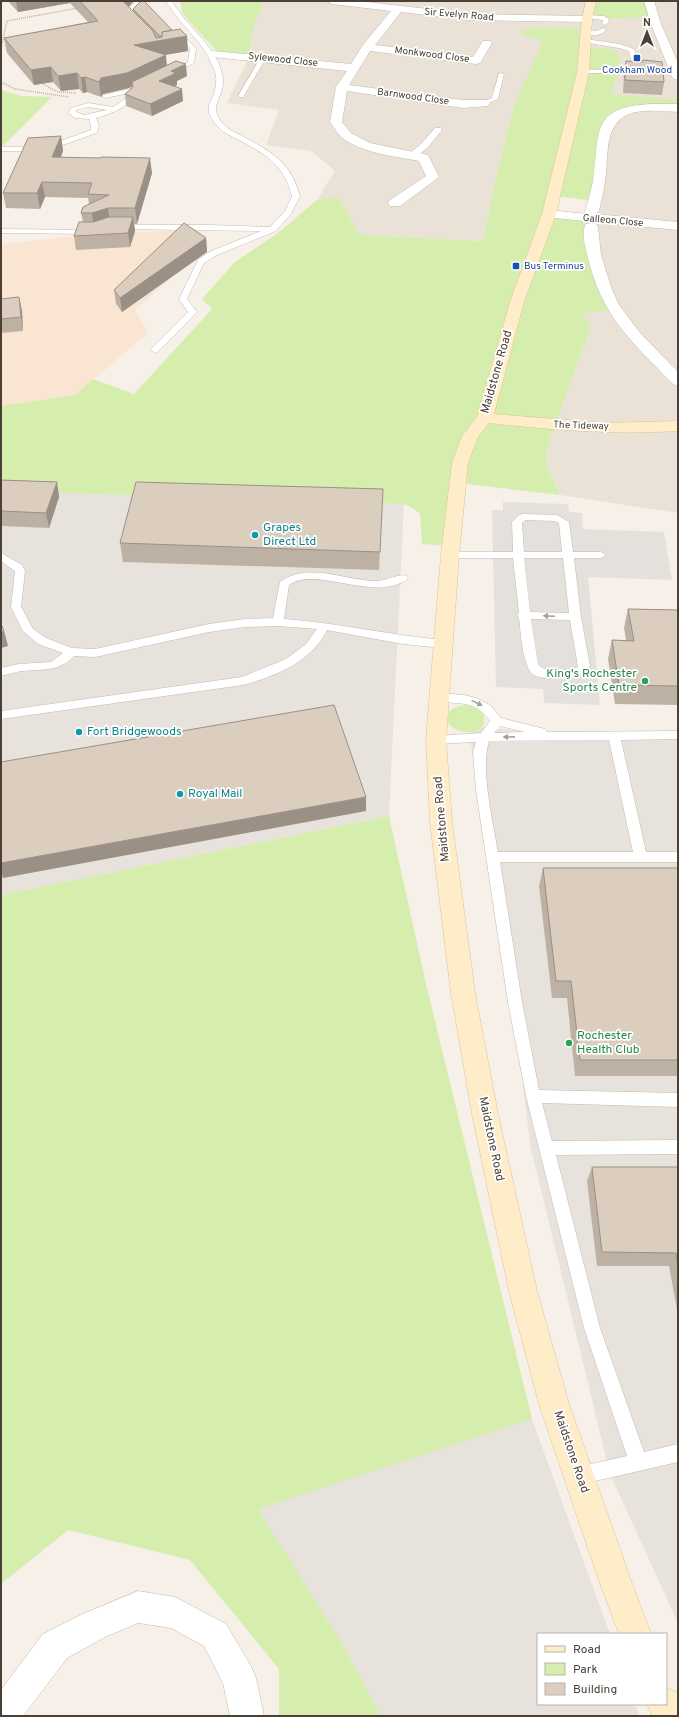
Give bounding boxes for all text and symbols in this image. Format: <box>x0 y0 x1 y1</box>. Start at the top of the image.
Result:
street label: Sir Evelyn Road <box>424 5 494 25</box>
north arrow <box>627 12 667 52</box>
text: N <box>643 16 651 30</box>
street label: Monkwood Close <box>394 44 470 66</box>
street label: Sylewood Close <box>247 50 319 70</box>
marker: Cookham Wood <box>632 53 642 63</box>
place label: Cookham Wood <box>602 64 672 77</box>
street label: Barnwood Close <box>376 86 450 108</box>
street label: Galleon Close <box>582 212 644 230</box>
place label: Bus Terminus <box>524 260 584 273</box>
marker: Bus Terminus <box>511 261 521 271</box>
street label: Maidstone Road <box>477 328 517 416</box>
street label: The Tideway <box>553 419 609 433</box>
place label: Grapes Direct Ltd <box>263 520 316 550</box>
marker: Grapes Direct Ltd <box>250 530 260 540</box>
one-way arrow <box>542 613 555 619</box>
place label: King's Rochester Sports Centre <box>546 666 637 696</box>
marker: King's Rochester Sports Centre <box>640 676 650 686</box>
one-way arrow <box>471 700 483 706</box>
place label: Fort Bridgewoods <box>87 724 182 740</box>
marker: Fort Bridgewoods <box>74 727 84 737</box>
one-way arrow <box>502 734 515 740</box>
street label: Maidstone Road <box>430 775 454 863</box>
place label: Royal Mail <box>188 786 243 802</box>
marker: Royal Mail <box>175 789 185 799</box>
place label: Rochester Health Club <box>577 1028 640 1058</box>
marker: Rochester Health Club <box>564 1038 574 1048</box>
street label: Maidstone Road <box>474 1095 508 1183</box>
street label: Maidstone Road <box>549 1409 593 1495</box>
legend <box>537 1633 667 1705</box>
text: Road <box>573 1642 601 1658</box>
text: Park <box>573 1662 598 1678</box>
text: Building <box>573 1682 617 1698</box>

